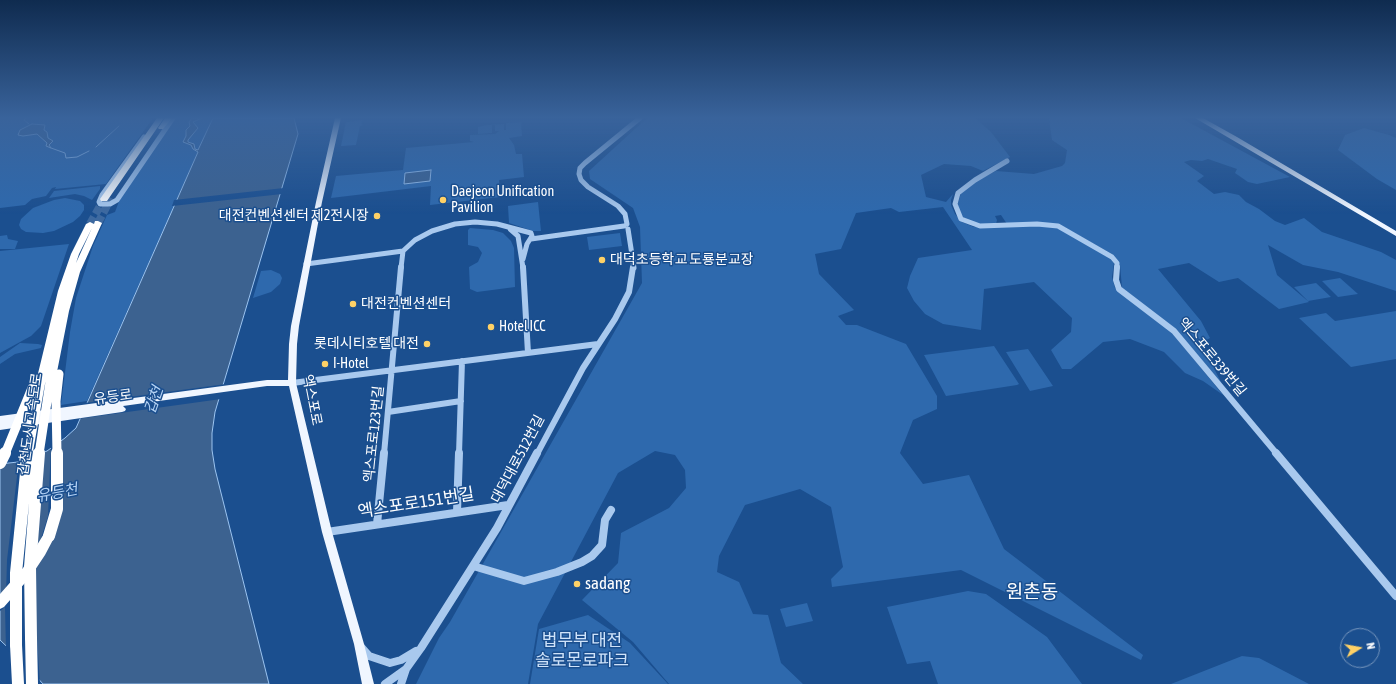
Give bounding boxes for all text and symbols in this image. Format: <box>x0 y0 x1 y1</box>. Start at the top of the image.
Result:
place label: Daejeon Unification Pavilion <box>451 184 554 216</box>
marker: Daejeon Unification Pavilion <box>438 195 448 205</box>
place label: 대전컨벤션센터 제2전시장 <box>219 208 369 224</box>
marker: 대전컨벤션센터 제2전시장 <box>372 211 382 221</box>
place label: 대덕초등학교 도룡분교장 <box>610 252 754 268</box>
marker: 대덕초등학교 도룡분교장 <box>597 255 607 265</box>
place label: 대전컨벤션센터 <box>361 296 451 312</box>
marker: 대전컨벤션센터 <box>348 299 358 309</box>
street label: 엑스포로339번길 <box>1174 314 1250 400</box>
place label: Hotel ICC <box>499 319 545 335</box>
marker: Hotel ICC <box>486 322 496 332</box>
place label: 롯데시티호텔 대전 <box>314 336 419 352</box>
marker: 롯데시티호텔 대전 <box>422 339 432 349</box>
place label: I-Hotel <box>333 356 369 372</box>
marker: I-Hotel <box>320 359 330 369</box>
street label: 갑천도시고속도로 <box>15 372 45 476</box>
street label: 엑스포로 <box>299 373 325 427</box>
water label: 갑천 <box>141 384 167 416</box>
street label: 엑스포로123번길 <box>361 385 387 483</box>
street label: 유등로 <box>93 386 133 408</box>
street label: 대덕대로512번길 <box>488 412 548 506</box>
water label: 유등천 <box>35 480 79 506</box>
street label: 엑스포로151번길 <box>356 484 476 522</box>
place label: sadang <box>585 574 630 594</box>
marker: sadang <box>572 579 582 589</box>
district label: 원촌동 <box>1006 581 1058 603</box>
north arrow <box>1340 628 1380 668</box>
park label: 법무부 대전 솔로몬로파크 <box>535 631 629 671</box>
text: N <box>1364 642 1377 650</box>

